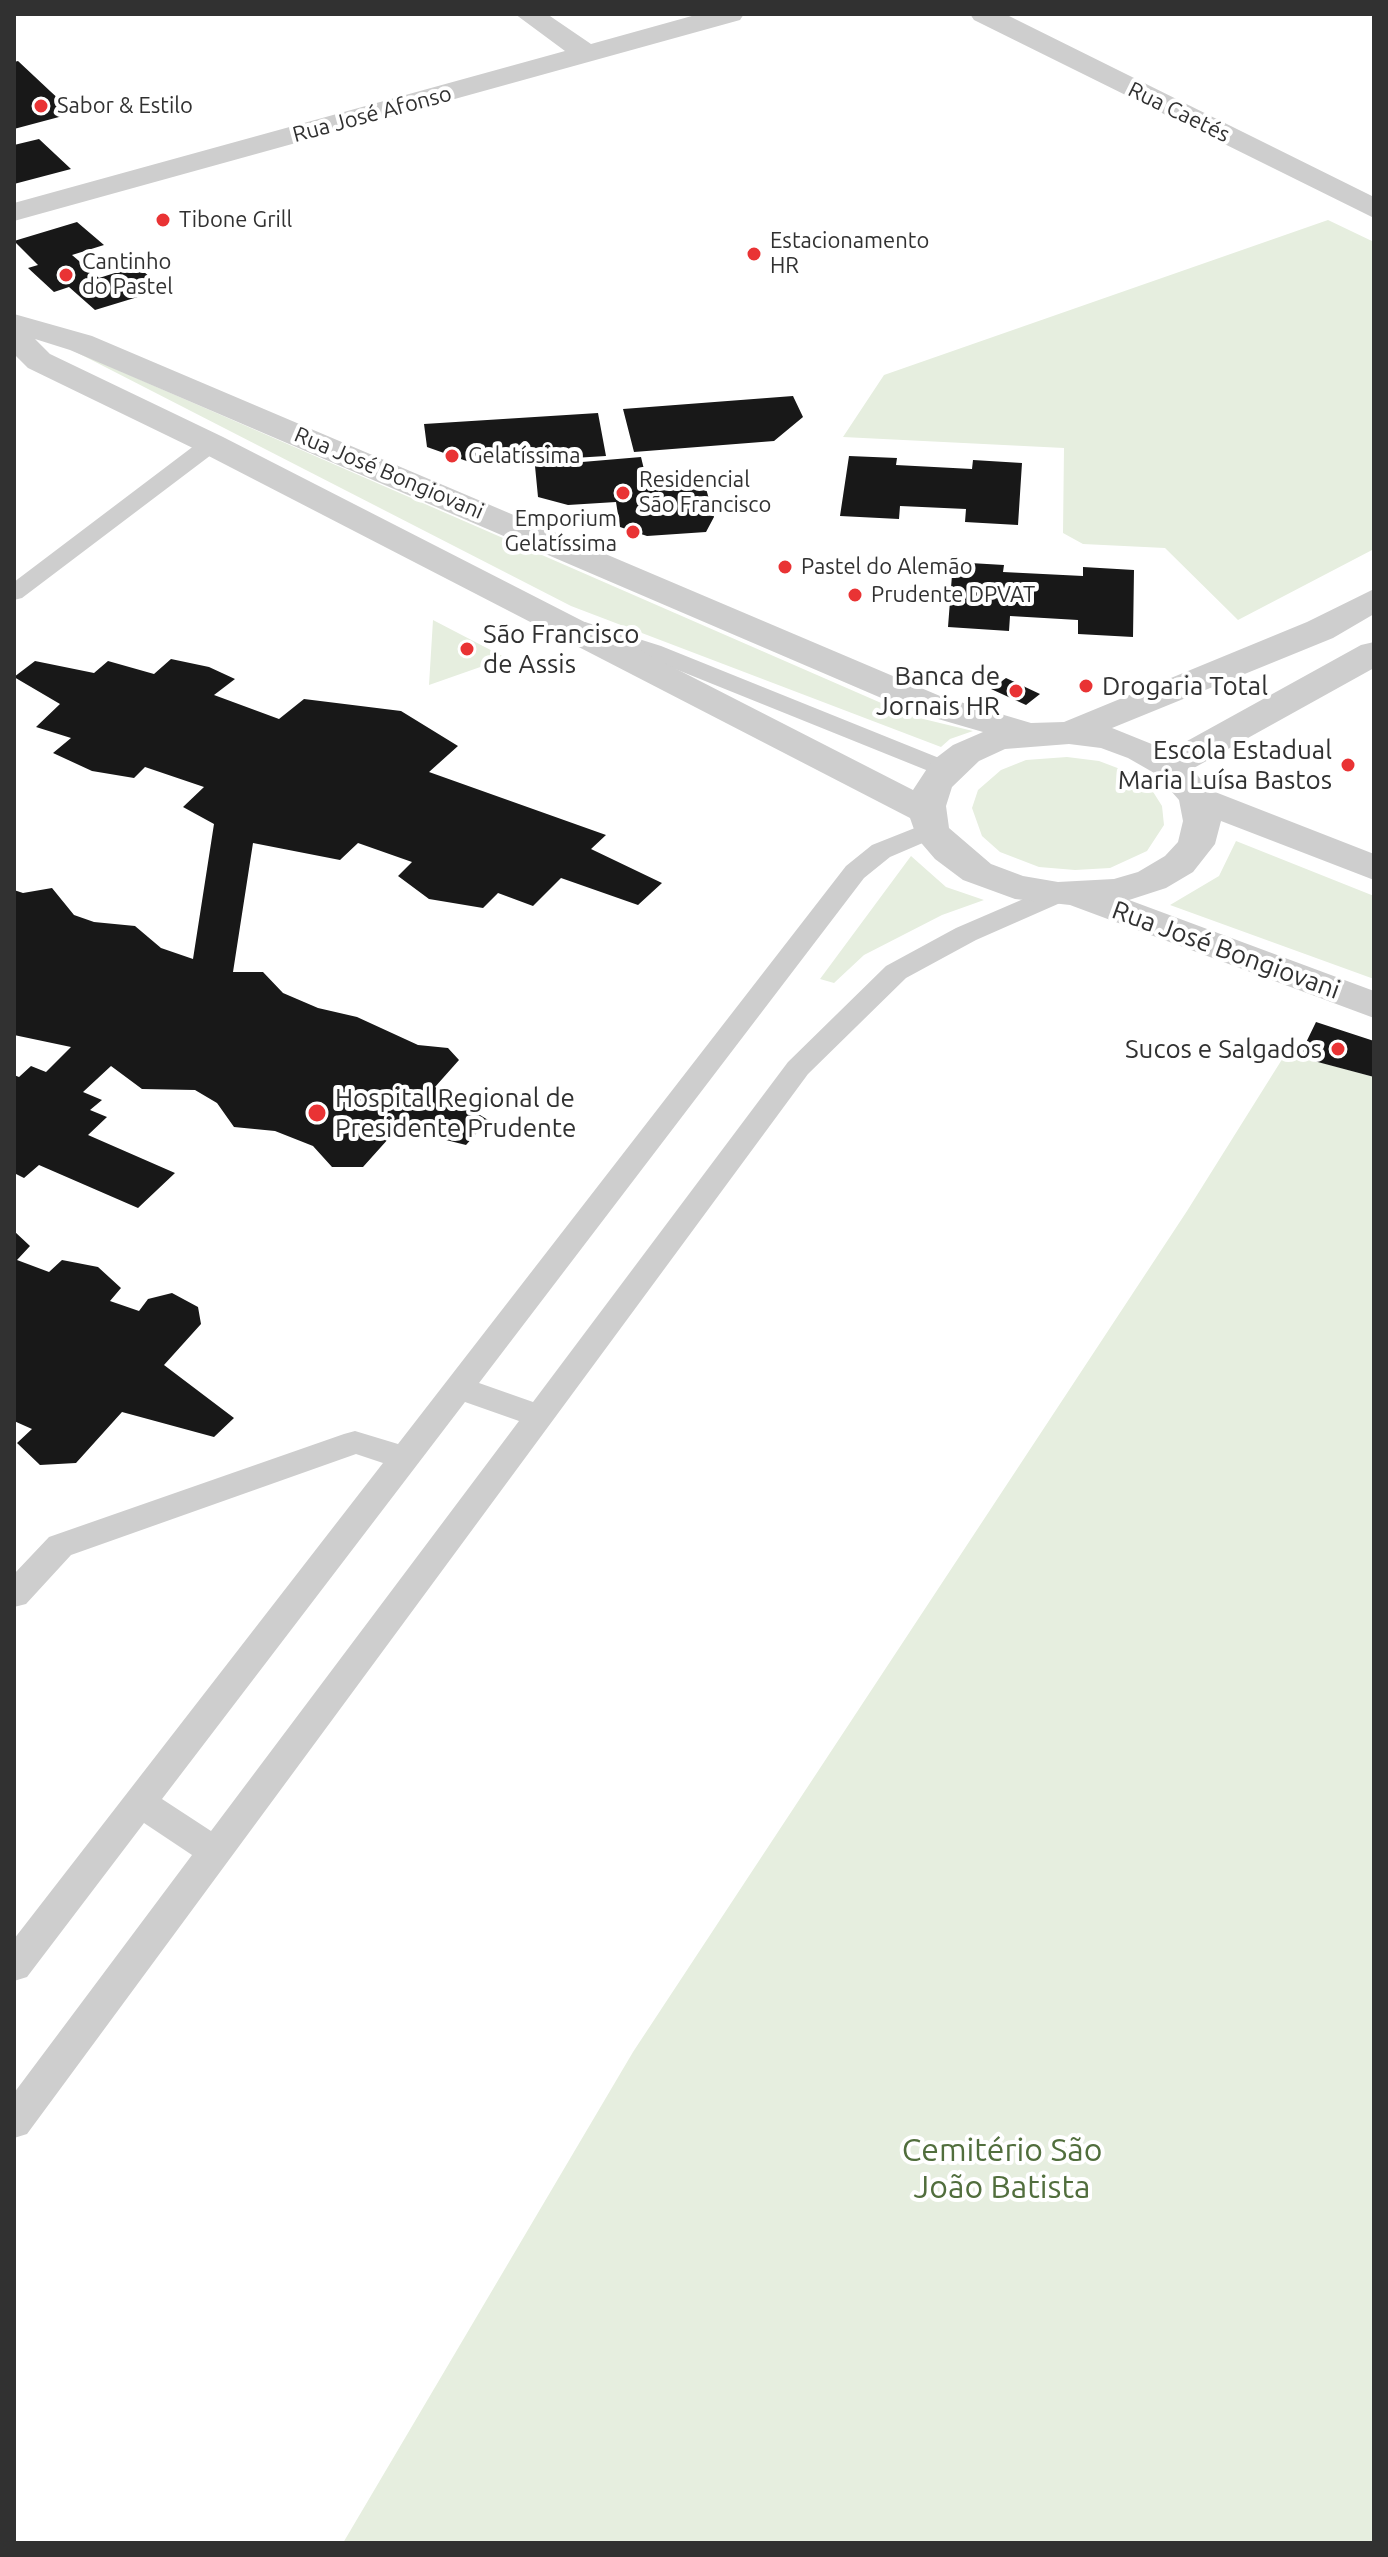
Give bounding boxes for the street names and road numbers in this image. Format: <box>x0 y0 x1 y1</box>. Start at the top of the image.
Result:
street label: Rua Caetés <box>1124 76 1234 148</box>
street label: Rua José Afonso <box>290 80 454 148</box>
street label: Rua José Bongiovani <box>290 421 488 525</box>
street label: Rua José Bongiovani <box>1108 894 1344 1006</box>

